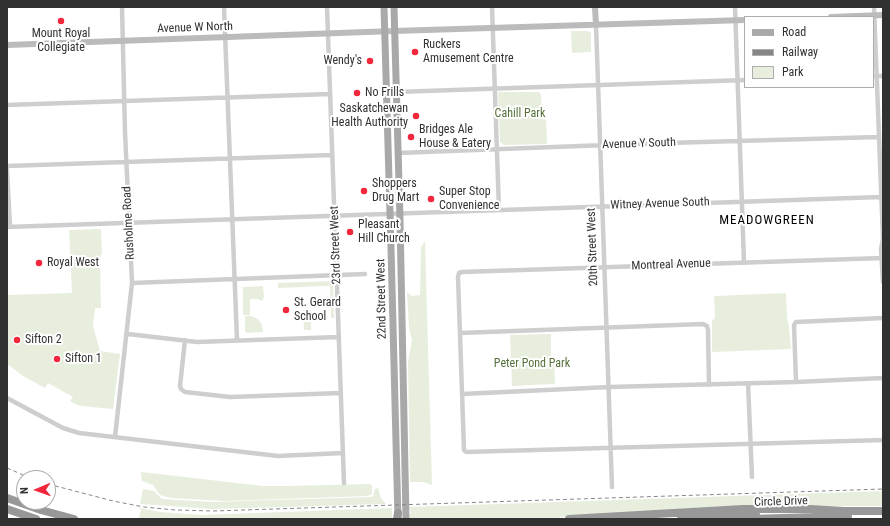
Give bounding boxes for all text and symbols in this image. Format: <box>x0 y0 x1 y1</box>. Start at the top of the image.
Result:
marker: Mount Royal Collegiate <box>56 16 66 26</box>
legend <box>744 16 874 88</box>
street label: Avenue W North <box>157 19 233 37</box>
text: Road <box>782 25 806 39</box>
place label: Mount Royal Collegiate <box>32 27 90 55</box>
place label: Ruckers Amusement Centre <box>423 38 514 66</box>
text: Railway <box>782 45 818 59</box>
marker: Ruckers Amusement Centre <box>410 47 420 57</box>
place label: Wendy's <box>323 54 362 68</box>
marker: Wendy's <box>365 56 375 66</box>
text: Park <box>782 65 803 79</box>
place label: No Frills <box>365 86 404 100</box>
marker: No Frills <box>352 88 362 98</box>
place label: Saskatchewan Health Authority <box>331 102 408 130</box>
park label: Cahill Park <box>495 107 545 121</box>
marker: Saskatchewan Health Authority <box>411 111 421 121</box>
place label: Bridges Ale House & Eatery <box>419 123 491 151</box>
marker: Bridges Ale House & Eatery <box>406 132 416 142</box>
street label: Avenue Y South <box>602 136 676 152</box>
place label: Shoppers Drug Mart <box>372 177 419 205</box>
place label: Super Stop Convenience <box>439 185 499 213</box>
street label: Rusholme Road <box>120 186 138 260</box>
marker: Shoppers Drug Mart <box>359 186 369 196</box>
marker: Super Stop Convenience <box>426 194 436 204</box>
street label: Witney Avenue South <box>610 195 710 213</box>
street label: 23rd Street West <box>327 205 345 285</box>
street label: 20th Street West <box>584 208 602 286</box>
district label: MEADOWGREEN <box>719 213 815 229</box>
place label: Pleasant Hill Church <box>358 218 410 246</box>
marker: Pleasant Hill Church <box>345 227 355 237</box>
place label: Royal West <box>47 256 99 270</box>
street label: Montreal Avenue <box>631 256 711 274</box>
marker: Royal West <box>34 258 44 268</box>
street label: 22nd Street West <box>374 258 390 340</box>
place label: St. Gerard School <box>294 296 341 324</box>
marker: St. Gerard School <box>281 305 291 315</box>
place label: Sifton 2 <box>25 333 62 347</box>
marker: Sifton 2 <box>12 335 22 345</box>
place label: Sifton 1 <box>65 352 102 366</box>
marker: Sifton 1 <box>52 354 62 364</box>
park label: Peter Pond Park <box>494 357 570 371</box>
north arrow <box>16 470 56 510</box>
text: N <box>18 487 31 494</box>
street label: Circle Drive <box>754 494 808 510</box>

